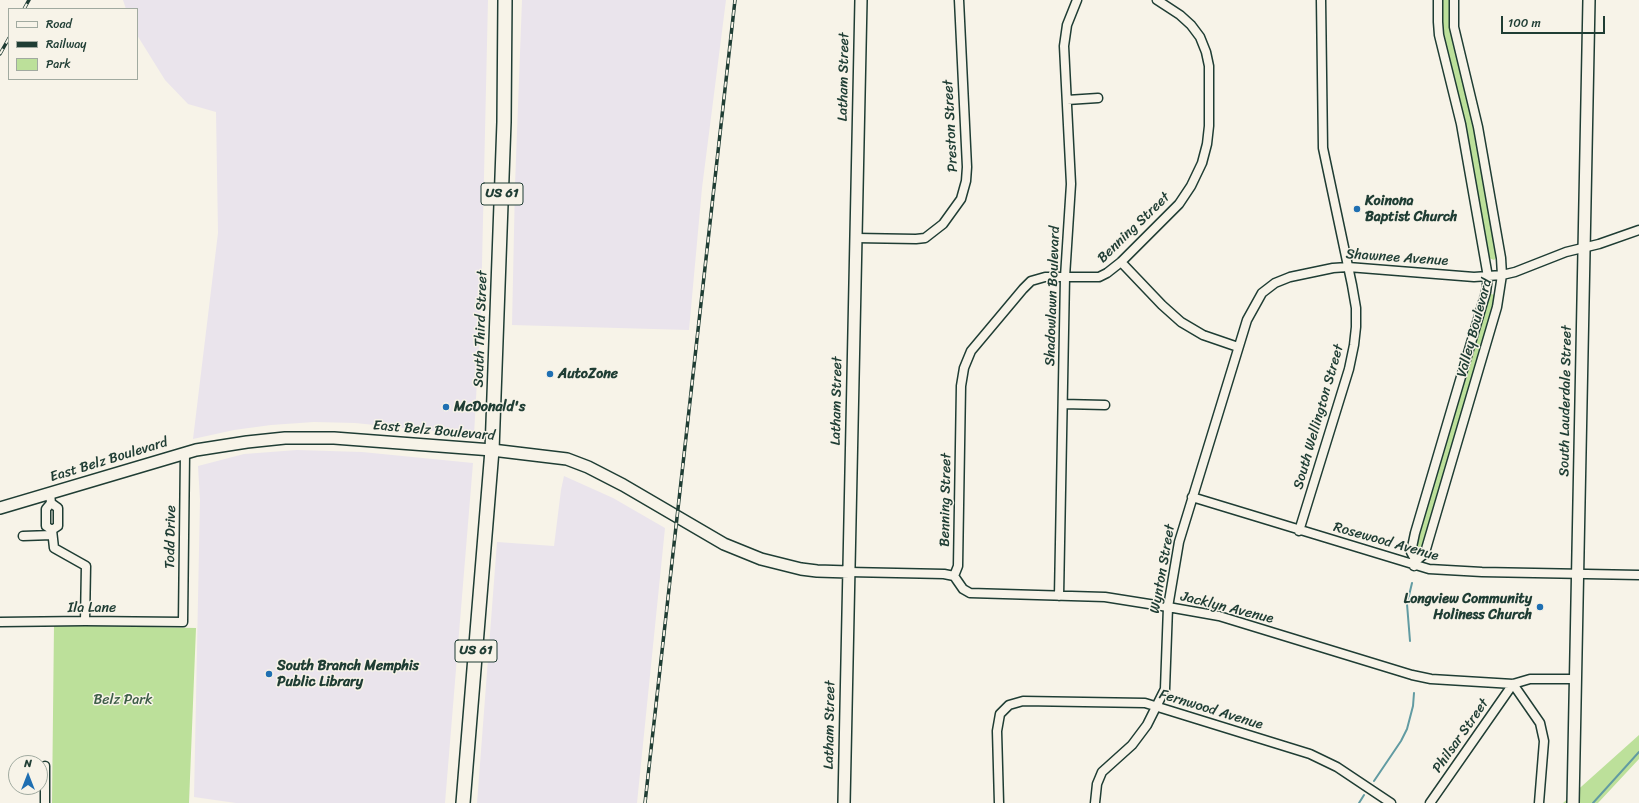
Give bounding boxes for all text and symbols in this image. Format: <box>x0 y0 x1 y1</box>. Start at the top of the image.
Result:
legend <box>8 8 138 80</box>
scale bar <box>1503 8 1607 34</box>
text: 100 m <box>1508 12 1541 34</box>
text: Road <box>46 13 72 35</box>
street label: Latham Street <box>835 32 853 122</box>
text: Railway <box>46 33 87 55</box>
text: Park <box>46 53 71 75</box>
street label: Preston Street <box>940 79 962 173</box>
road number: US 61 <box>481 183 523 205</box>
street label: Benning Street <box>1094 189 1174 267</box>
place label: Koinona Baptist Church <box>1365 193 1457 226</box>
marker: Koinona Baptist Church <box>1352 204 1362 214</box>
street label: Shadowlawn Boulevard <box>1042 226 1064 366</box>
street label: Shawnee Avenue <box>1345 246 1449 270</box>
street label: South Third Street <box>471 270 491 388</box>
street label: Valley Boulevard <box>1454 277 1496 379</box>
street label: South Lauderdale Street <box>1556 325 1576 477</box>
street label: South Wellington Street <box>1290 343 1348 491</box>
street label: Latham Street <box>828 356 846 446</box>
place label: AutoZone <box>558 366 618 382</box>
marker: AutoZone <box>545 369 555 379</box>
place label: McDonald's <box>454 399 526 415</box>
marker: McDonald's <box>441 402 451 412</box>
street label: East Belz Boulevard <box>372 417 496 445</box>
street label: East Belz Boulevard <box>48 434 170 486</box>
street label: Benning Street <box>937 453 955 547</box>
street label: Todd Drive <box>162 505 180 569</box>
street label: Rosewood Avenue <box>1331 519 1441 565</box>
street label: Wynton Street <box>1147 523 1179 615</box>
street label: Jacklyn Avenue <box>1179 588 1275 628</box>
place label: Longview Community Holiness Church <box>1404 591 1532 624</box>
street label: Ila Lane <box>68 600 116 616</box>
marker: Longview Community Holiness Church <box>1535 602 1545 612</box>
road number: US 61 <box>455 640 497 662</box>
place label: South Branch Memphis Public Library <box>277 658 419 690</box>
marker: South Branch Memphis Public Library <box>264 669 274 679</box>
street label: Latham Street <box>821 680 839 770</box>
street label: Fernwood Avenue <box>1157 686 1265 734</box>
park label: Belz Park <box>93 692 153 708</box>
street label: Philsar Street <box>1429 696 1493 776</box>
text: N <box>24 754 32 773</box>
north arrow <box>8 755 48 795</box>

